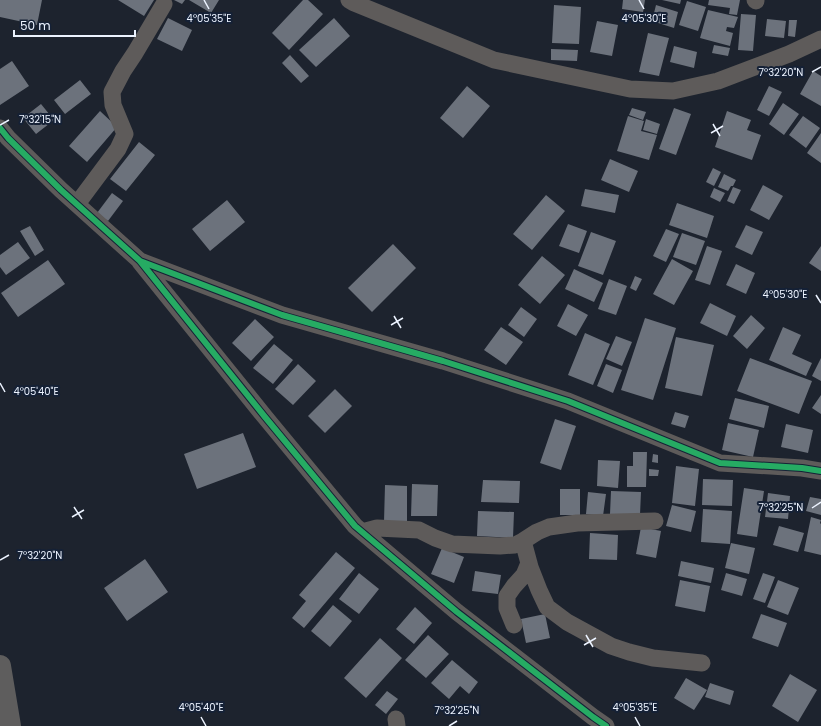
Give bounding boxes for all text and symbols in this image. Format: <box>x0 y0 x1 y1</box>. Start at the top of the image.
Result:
text: 4°05'35"E <box>187 11 231 26</box>
text: 4°05'30"E <box>622 11 666 26</box>
scale bar <box>14 12 135 38</box>
text: 50 m <box>20 17 51 34</box>
text: 7°32'20"N <box>759 65 803 80</box>
text: 7°32'15"N <box>19 112 61 127</box>
text: 4°05'30"E <box>763 287 807 302</box>
text: 4°05'40"E <box>13 384 59 399</box>
text: 7°32'25"N <box>759 500 803 515</box>
text: 7°32'20"N <box>18 548 62 563</box>
text: 4°05'40"E <box>178 700 224 715</box>
text: 4°05'35"E <box>613 700 657 715</box>
text: 7°32'25"N <box>435 703 479 718</box>

